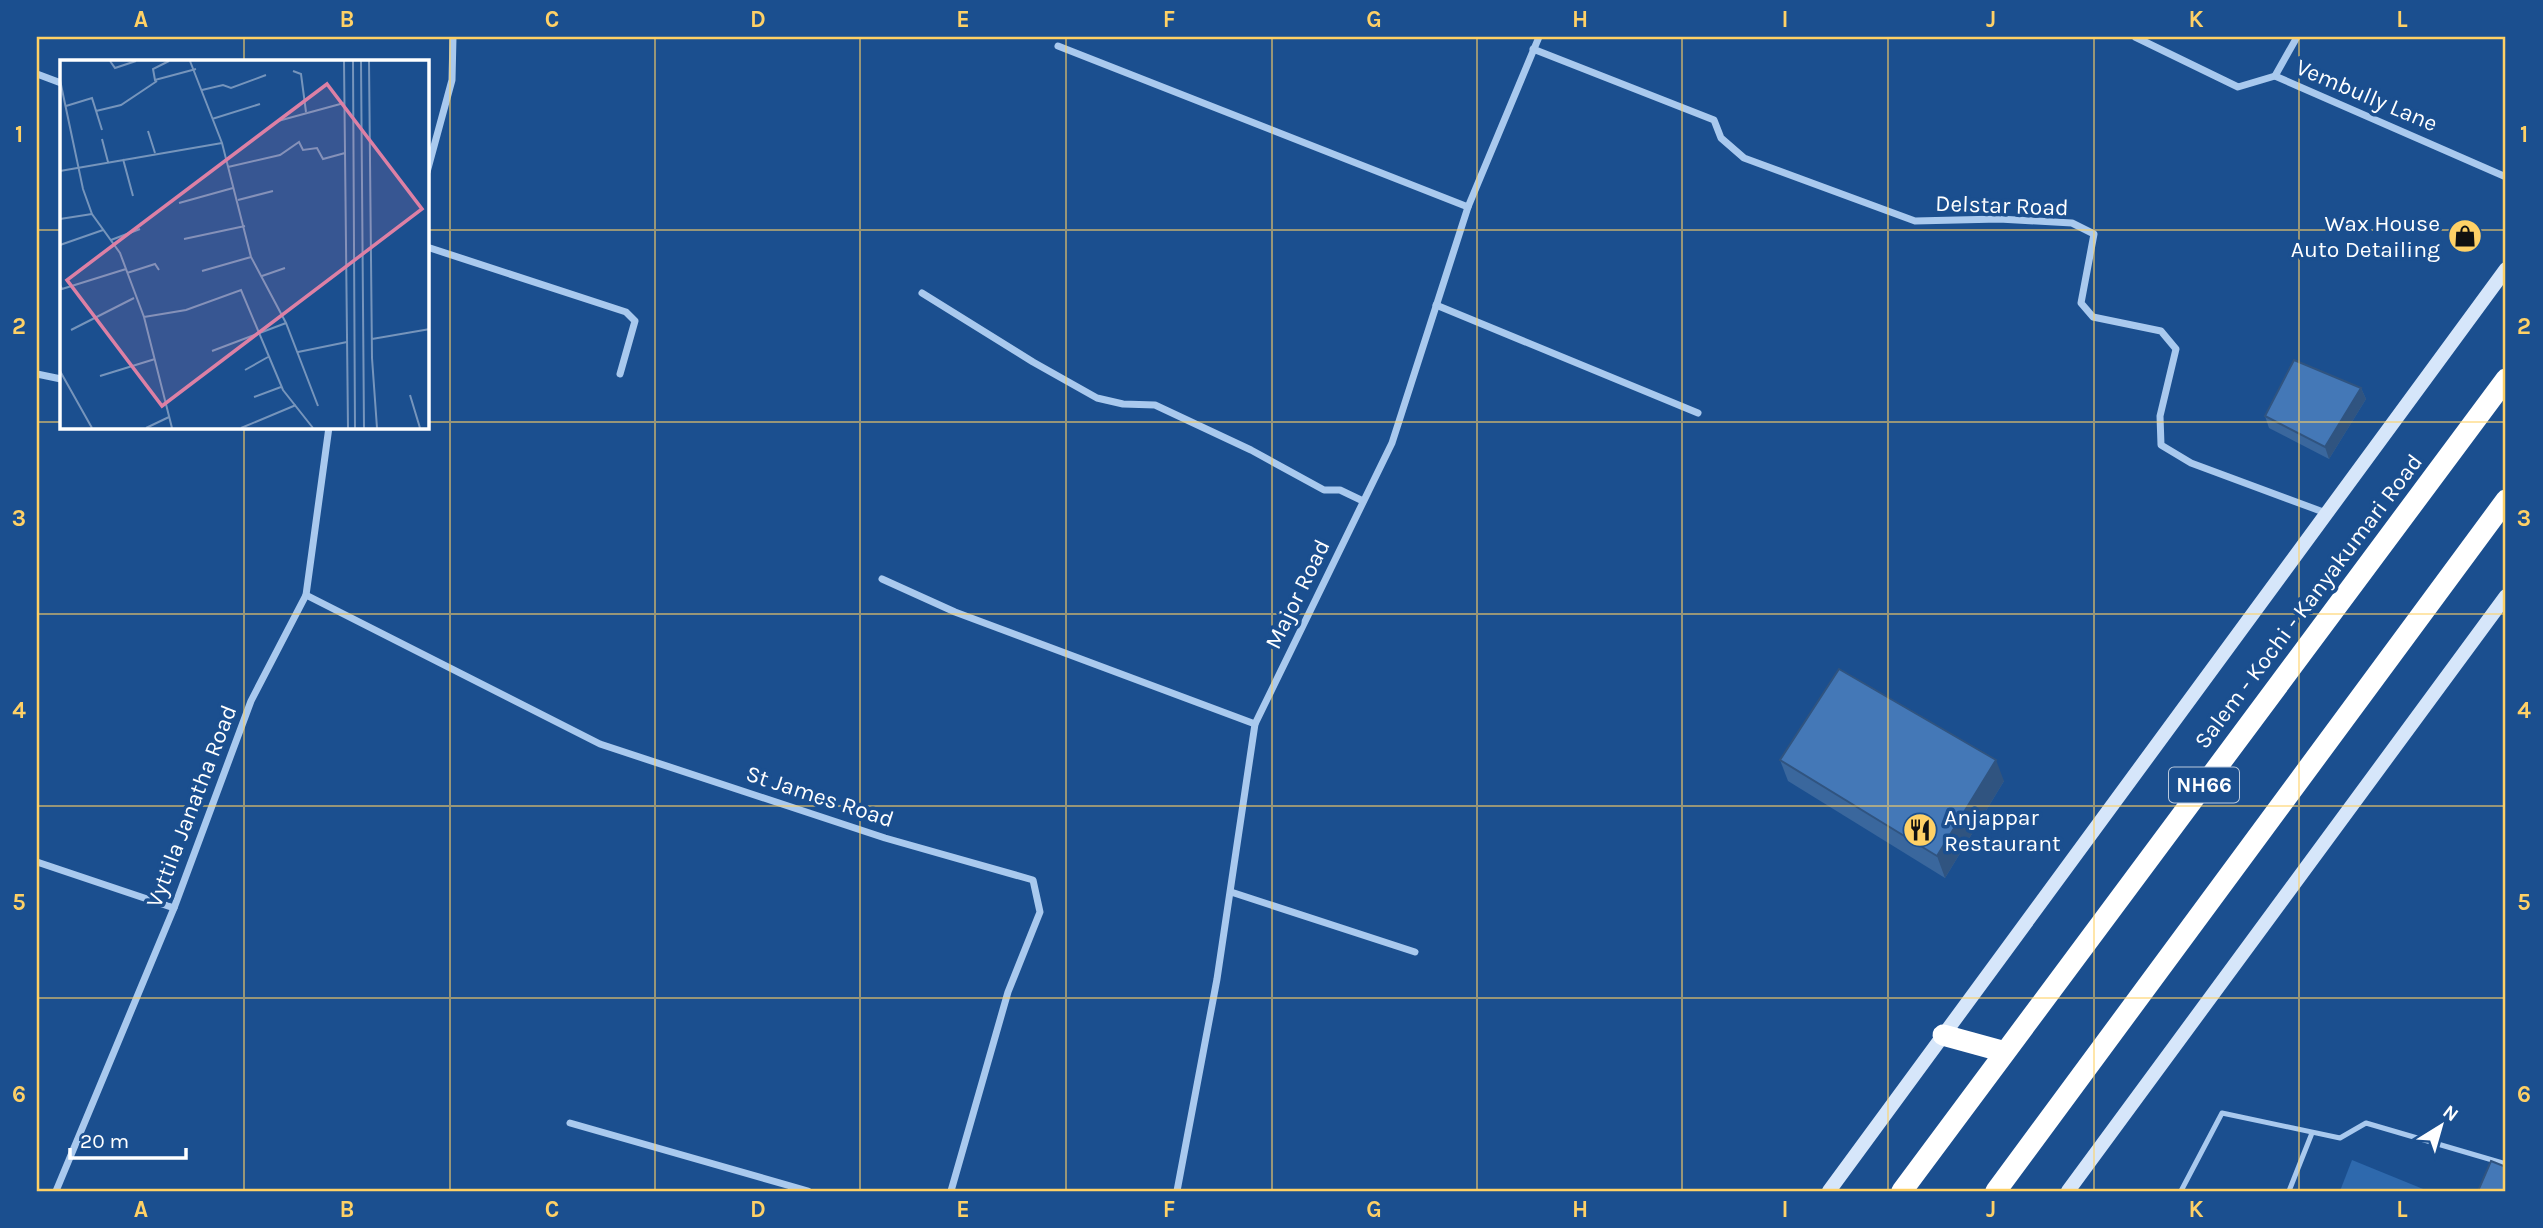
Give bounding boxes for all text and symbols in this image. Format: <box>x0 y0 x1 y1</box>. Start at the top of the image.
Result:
text: A <box>134 6 148 33</box>
text: B <box>340 6 354 33</box>
text: C <box>545 6 559 33</box>
text: D <box>750 6 766 33</box>
text: E <box>956 6 970 33</box>
text: F <box>1163 6 1175 33</box>
text: G <box>1366 6 1382 33</box>
text: H <box>1572 6 1588 33</box>
text: I <box>1781 6 1789 33</box>
text: J <box>1986 6 1996 33</box>
text: K <box>2188 6 2204 33</box>
text: L <box>2396 6 2408 33</box>
street label: Vembully Lane <box>2292 53 2442 137</box>
inset map <box>60 60 429 429</box>
text: 1 <box>15 121 23 148</box>
text: 1 <box>2520 121 2528 148</box>
street label: Delstar Road <box>1935 190 2069 221</box>
place label: Wax House Auto Detailing <box>2291 210 2440 263</box>
shop icon: Wax House Auto Detailing <box>2446 217 2484 255</box>
text: 2 <box>12 313 26 340</box>
text: 2 <box>2517 313 2531 340</box>
street label: Salem - Kochi - Kanyakumari Road <box>2189 449 2428 754</box>
text: 3 <box>12 505 26 532</box>
text: 3 <box>2517 505 2531 532</box>
street label: Major Road <box>1259 535 1336 653</box>
text: 4 <box>12 697 26 724</box>
text: 4 <box>2517 697 2531 724</box>
street label: Vyttila Janatha Road <box>140 701 242 911</box>
street label: St James Road <box>743 760 897 833</box>
road number: NH66 <box>2169 768 2239 802</box>
place label: Anjappar Restaurant <box>1944 804 2061 857</box>
restaurant icon: Anjappar Restaurant <box>1901 811 1939 849</box>
text: 5 <box>12 889 26 916</box>
text: 5 <box>2517 889 2531 916</box>
text: 6 <box>12 1081 26 1108</box>
text: 6 <box>2517 1081 2531 1108</box>
north arrow <box>2406 1092 2476 1162</box>
text: N <box>2439 1100 2463 1126</box>
scale bar <box>70 1116 186 1160</box>
text: 20 m <box>80 1129 129 1153</box>
text: A <box>134 1196 148 1223</box>
text: B <box>340 1196 354 1223</box>
text: C <box>545 1196 559 1223</box>
text: D <box>750 1196 766 1223</box>
text: E <box>956 1196 970 1223</box>
text: F <box>1163 1196 1175 1223</box>
text: G <box>1366 1196 1382 1223</box>
text: H <box>1572 1196 1588 1223</box>
text: I <box>1781 1196 1789 1223</box>
text: J <box>1986 1196 1996 1223</box>
text: K <box>2188 1196 2204 1223</box>
text: L <box>2396 1196 2408 1223</box>

